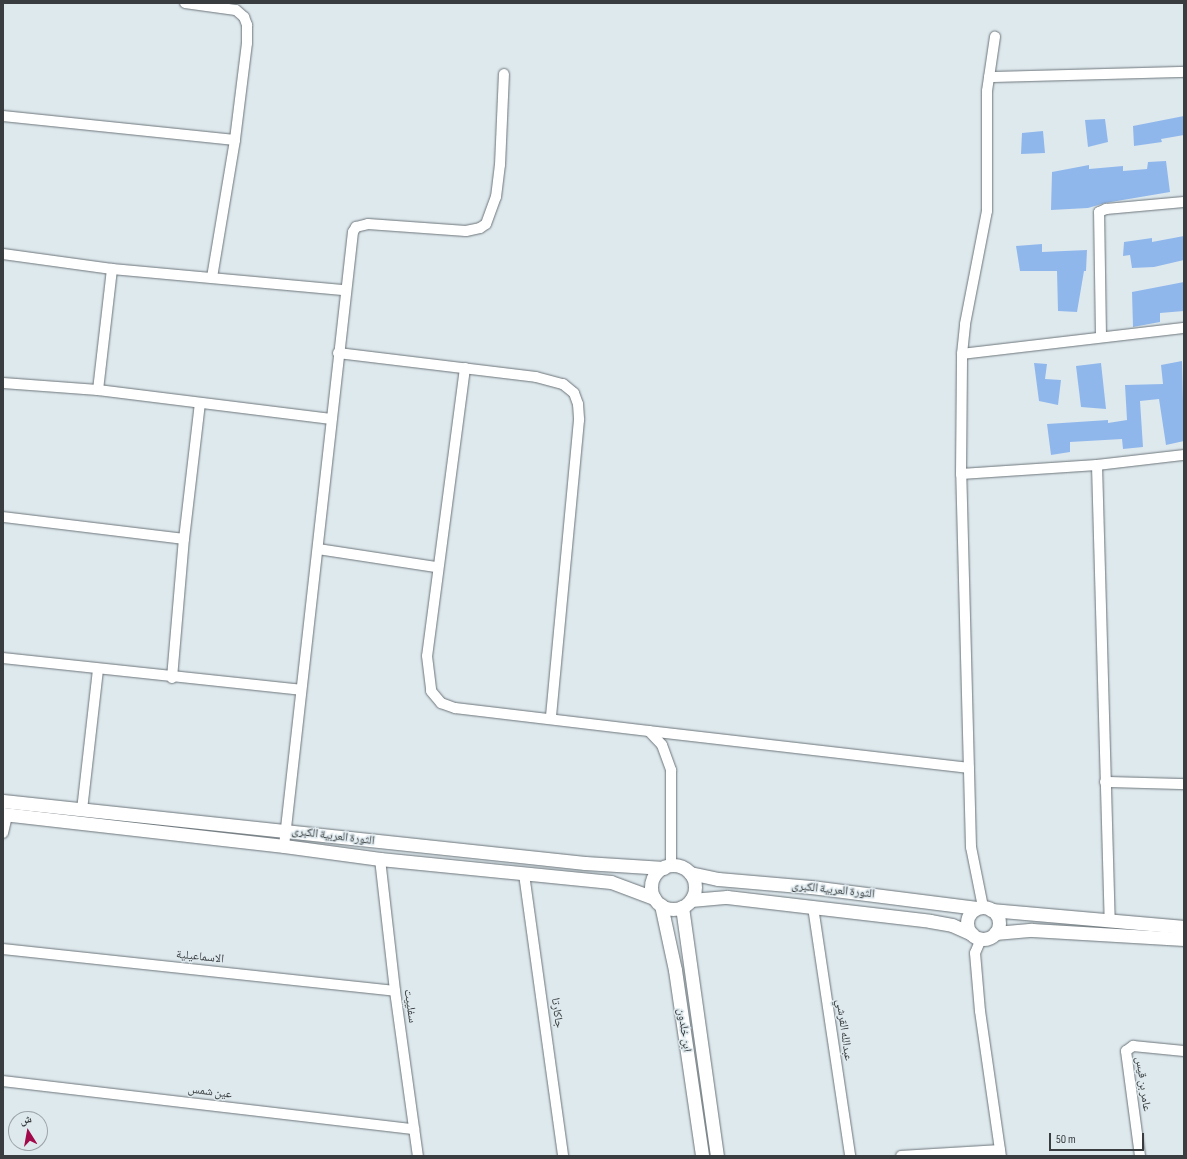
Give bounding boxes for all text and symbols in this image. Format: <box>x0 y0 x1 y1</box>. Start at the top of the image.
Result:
street label: الثورة العربية الكبرى <box>291 824 375 848</box>
street label: الثورة العربية الكبرى <box>791 878 875 902</box>
street label: الاسماعيلية <box>175 947 225 967</box>
street label: سفلييت <box>401 988 419 1024</box>
street label: جاكارتا <box>548 997 566 1029</box>
street label: عبدالله القرشي <box>833 998 855 1062</box>
street label: ابن خلدون <box>674 1007 694 1053</box>
street label: عامر بن قيس <box>1132 1056 1154 1112</box>
street label: عين شمس <box>187 1082 233 1102</box>
north arrow <box>8 1111 48 1151</box>
text: ش <box>19 1112 33 1127</box>
scale bar <box>1051 1125 1146 1151</box>
text: 50 m <box>1056 1132 1076 1147</box>

